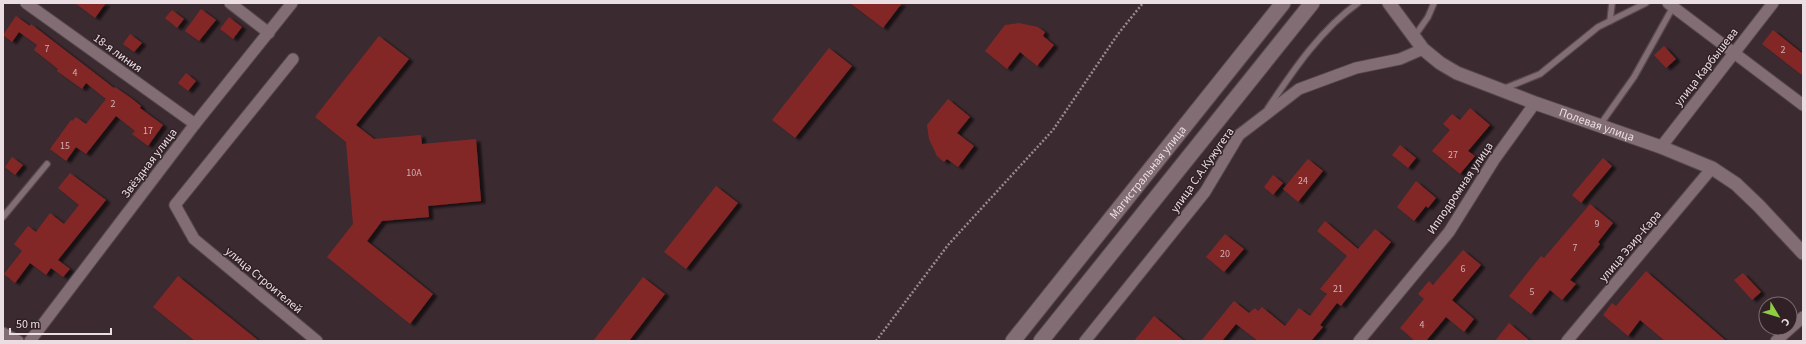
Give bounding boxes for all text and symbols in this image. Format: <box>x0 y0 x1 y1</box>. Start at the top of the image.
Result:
street label: улица Карбышева <box>1670 25 1742 110</box>
street label: 18-я линия <box>90 30 146 77</box>
house number: 7 <box>45 42 50 56</box>
house number: 2 <box>1781 43 1786 57</box>
house number: 4 <box>73 66 78 80</box>
house number: 2 <box>111 97 116 111</box>
street label: Полевая улица <box>1557 104 1637 146</box>
street label: Магистральная улица <box>1106 122 1191 223</box>
house number: 17 <box>143 124 153 138</box>
street label: улица С.А.Кужугета <box>1167 124 1238 216</box>
street label: Звёздная улица <box>118 125 181 202</box>
house number: 15 <box>60 139 70 153</box>
street label: Ипподромная улица <box>1423 139 1498 238</box>
house number: 27 <box>1448 148 1458 162</box>
house number: 10А <box>406 166 422 180</box>
house number: 24 <box>1298 174 1308 188</box>
street label: улица Эзир-Кара <box>1595 207 1665 286</box>
house number: 9 <box>1595 217 1600 231</box>
house number: 7 <box>1573 241 1578 255</box>
street label: улица Строителей <box>221 243 306 318</box>
house number: 20 <box>1220 247 1230 261</box>
house number: 6 <box>1461 262 1466 276</box>
house number: 21 <box>1333 282 1343 296</box>
house number: 5 <box>1530 285 1535 299</box>
north arrow <box>1758 296 1798 336</box>
scale bar <box>10 310 111 336</box>
text: С <box>1777 315 1793 329</box>
text: 50 m <box>16 316 40 333</box>
house number: 4 <box>1420 318 1425 332</box>

